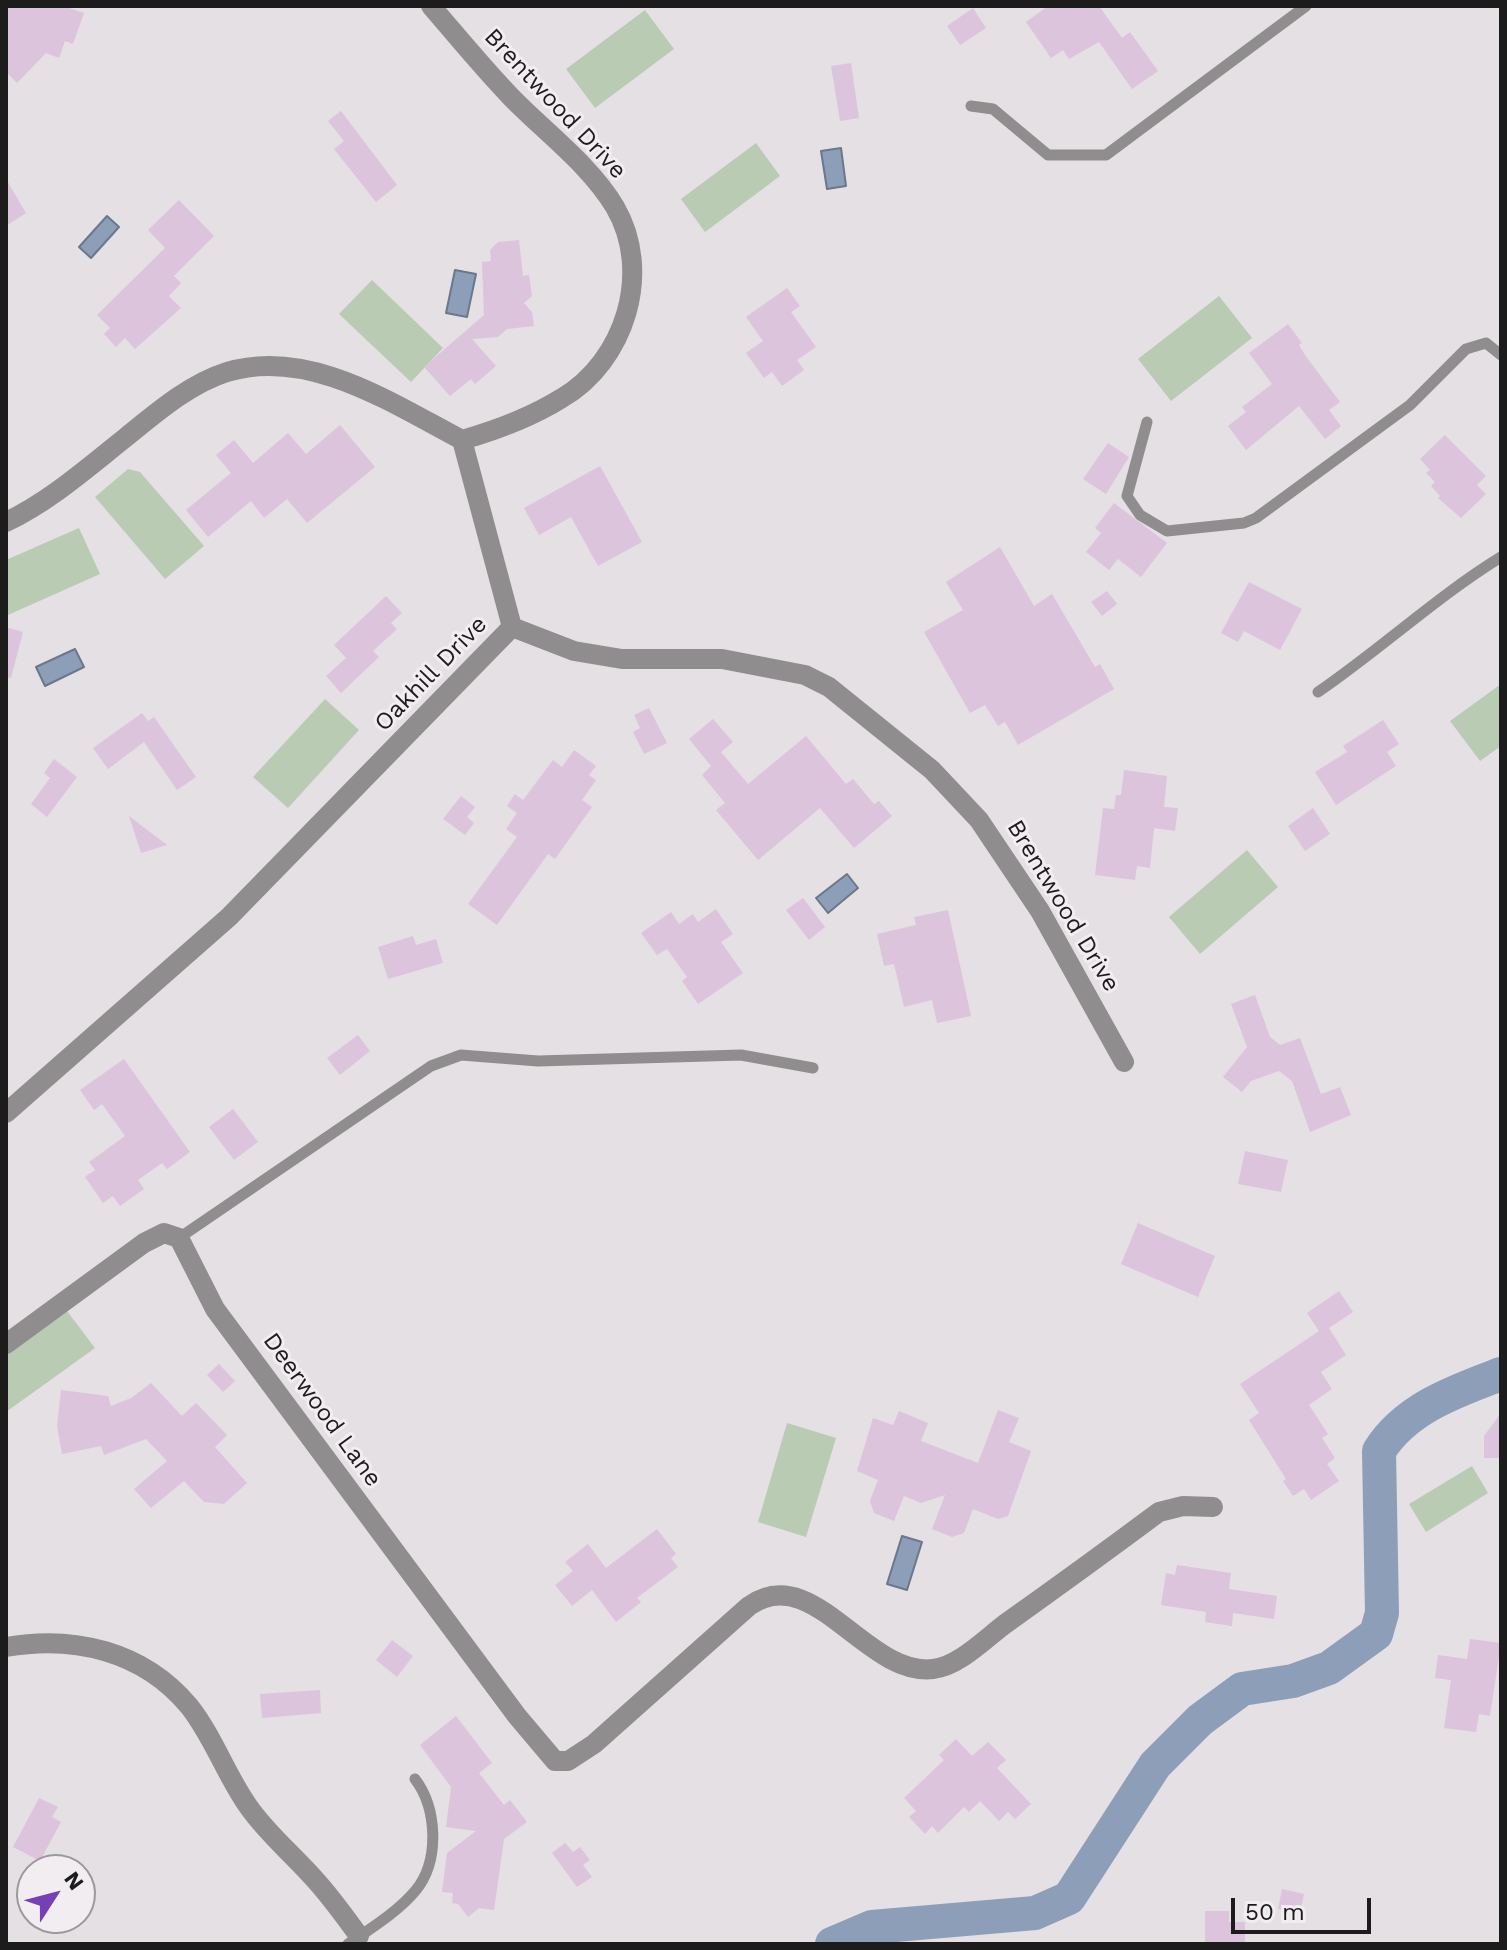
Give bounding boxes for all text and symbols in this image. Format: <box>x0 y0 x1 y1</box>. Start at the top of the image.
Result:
street label: Brentwood Drive <box>478 23 632 185</box>
street label: Oakhill Drive <box>369 610 493 738</box>
street label: Brentwood Drive <box>1000 815 1126 997</box>
street label: Deerwood Lane <box>257 1327 387 1493</box>
north arrow <box>16 1854 96 1934</box>
text: N <box>59 1867 89 1895</box>
scale bar <box>1235 1882 1375 1932</box>
text: 50 m <box>1245 1898 1305 1926</box>

